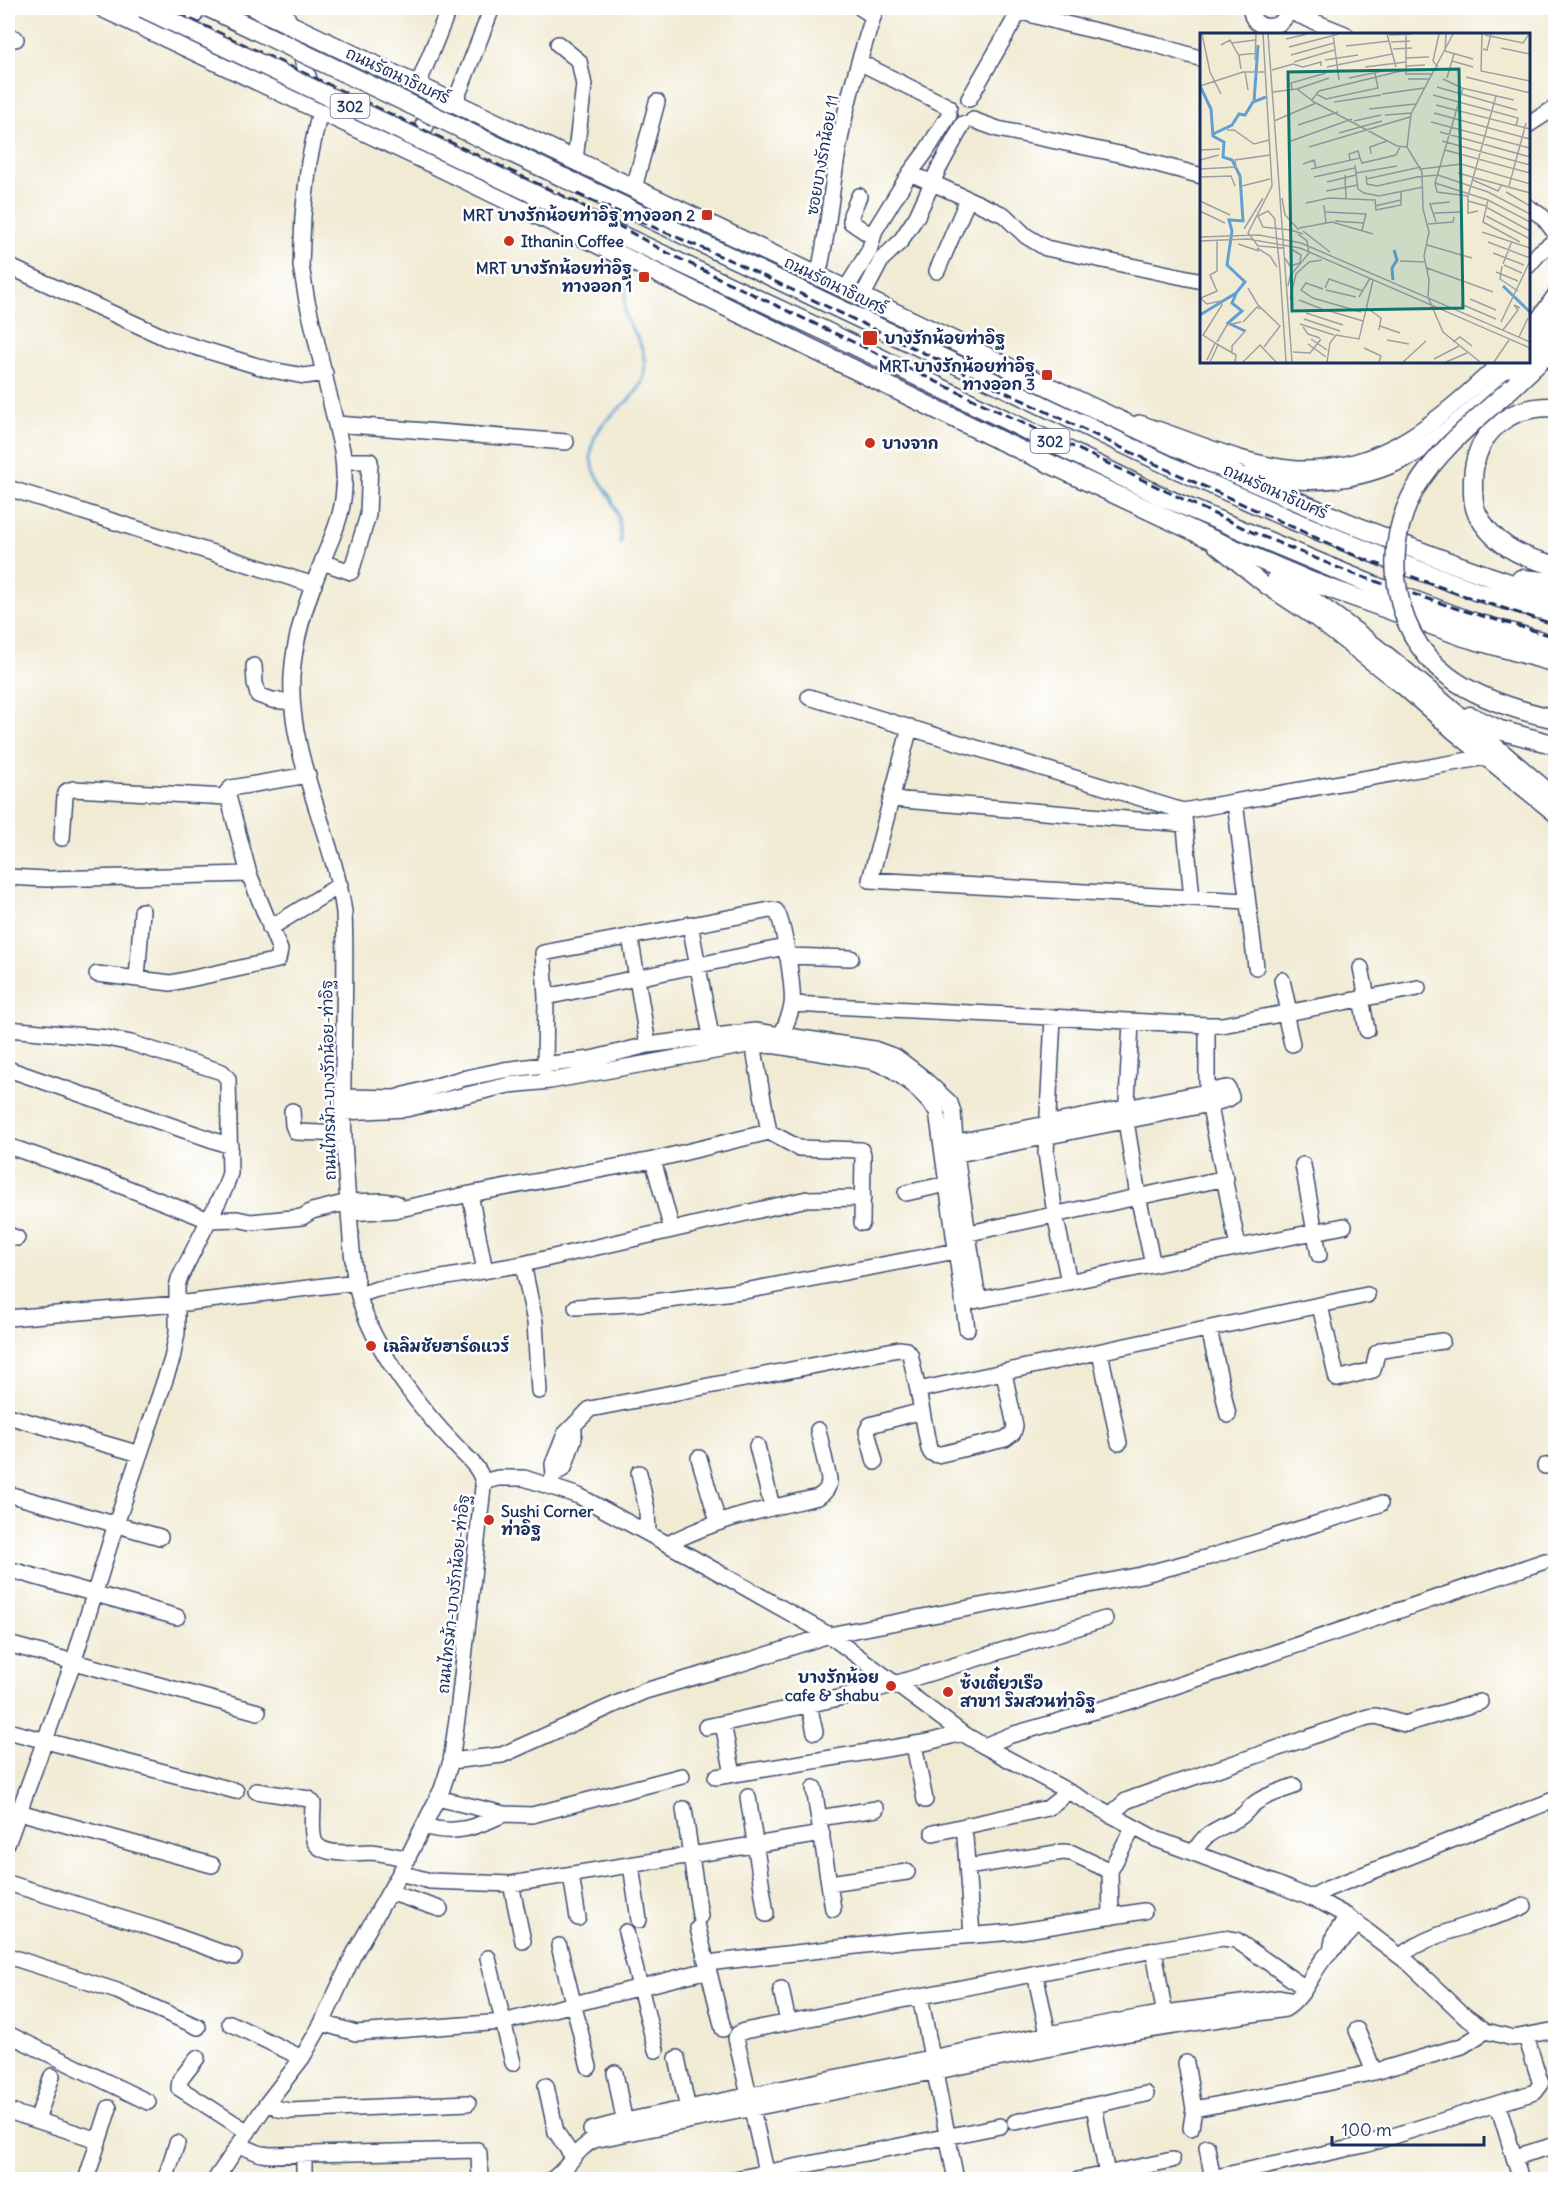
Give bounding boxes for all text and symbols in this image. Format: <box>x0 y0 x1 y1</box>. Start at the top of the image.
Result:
inset map <box>1200 33 1530 363</box>
street label: ถนนรัตนาธิเบศร์ <box>343 41 454 108</box>
street label: ซอยบางรักน้อย 11 <box>802 93 842 217</box>
road number: 302 <box>330 94 370 118</box>
place label: MRT บางรักน้อยท่าอิฐ ทางออก 2 <box>462 204 695 227</box>
marker: MRT บางรักน้อยท่าอิฐ ทางออก 2 <box>700 208 714 222</box>
place label: Ithanin Coffee <box>521 231 624 251</box>
marker: Ithanin Coffee <box>502 234 516 248</box>
street label: ถนนรัตนาธิเบศร์ <box>781 251 892 319</box>
place label: MRT บางรักน้อยท่าอิฐ ทางออก 1 <box>476 257 632 296</box>
marker: MRT บางรักน้อยท่าอิฐ ทางออก 1 <box>637 270 651 284</box>
place label: บางรักน้อยท่าอิฐ <box>884 327 1005 350</box>
marker: บางรักน้อยท่าอิฐ <box>861 329 879 347</box>
place label: MRT บางรักน้อยท่าอิฐ ทางออก 3 <box>879 355 1035 394</box>
marker: MRT บางรักน้อยท่าอิฐ ทางออก 3 <box>1040 368 1054 382</box>
road number: 302 <box>1030 429 1070 453</box>
place label: บางจาก <box>882 433 938 453</box>
marker: บางจาก <box>863 436 877 450</box>
street label: ถนนรัตนาธิเบศร์ <box>1221 458 1332 523</box>
street label: ถนนไทรม้า-บางรักน้อย-ท่าอิฐ <box>315 980 342 1180</box>
place label: เฉลิมชัยฮาร์ดแวร์ <box>383 1335 509 1356</box>
marker: เฉลิมชัยฮาร์ดแวร์ <box>364 1339 378 1353</box>
street label: ถนนไทรม้า-บางรักน้อย-ท่าอิฐ <box>432 1493 475 1695</box>
place label: Sushi Corner ท่าอิฐ <box>501 1501 594 1541</box>
marker: Sushi Corner ท่าอิฐ <box>482 1513 496 1527</box>
place label: บางรักน้อย cafe & shabu <box>785 1666 880 1705</box>
place label: ซ้งเตี๋ยวเรือ สาขา1 ริมสวนท่าอิฐ <box>960 1666 1096 1713</box>
marker: บางรักน้อย cafe & shabu <box>884 1679 898 1693</box>
marker: ซ้งเตี๋ยวเรือ สาขา1 ริมสวนท่าอิฐ <box>941 1685 955 1699</box>
scale bar <box>1332 2109 1484 2147</box>
text: 100 m <box>1341 2118 1392 2141</box>

